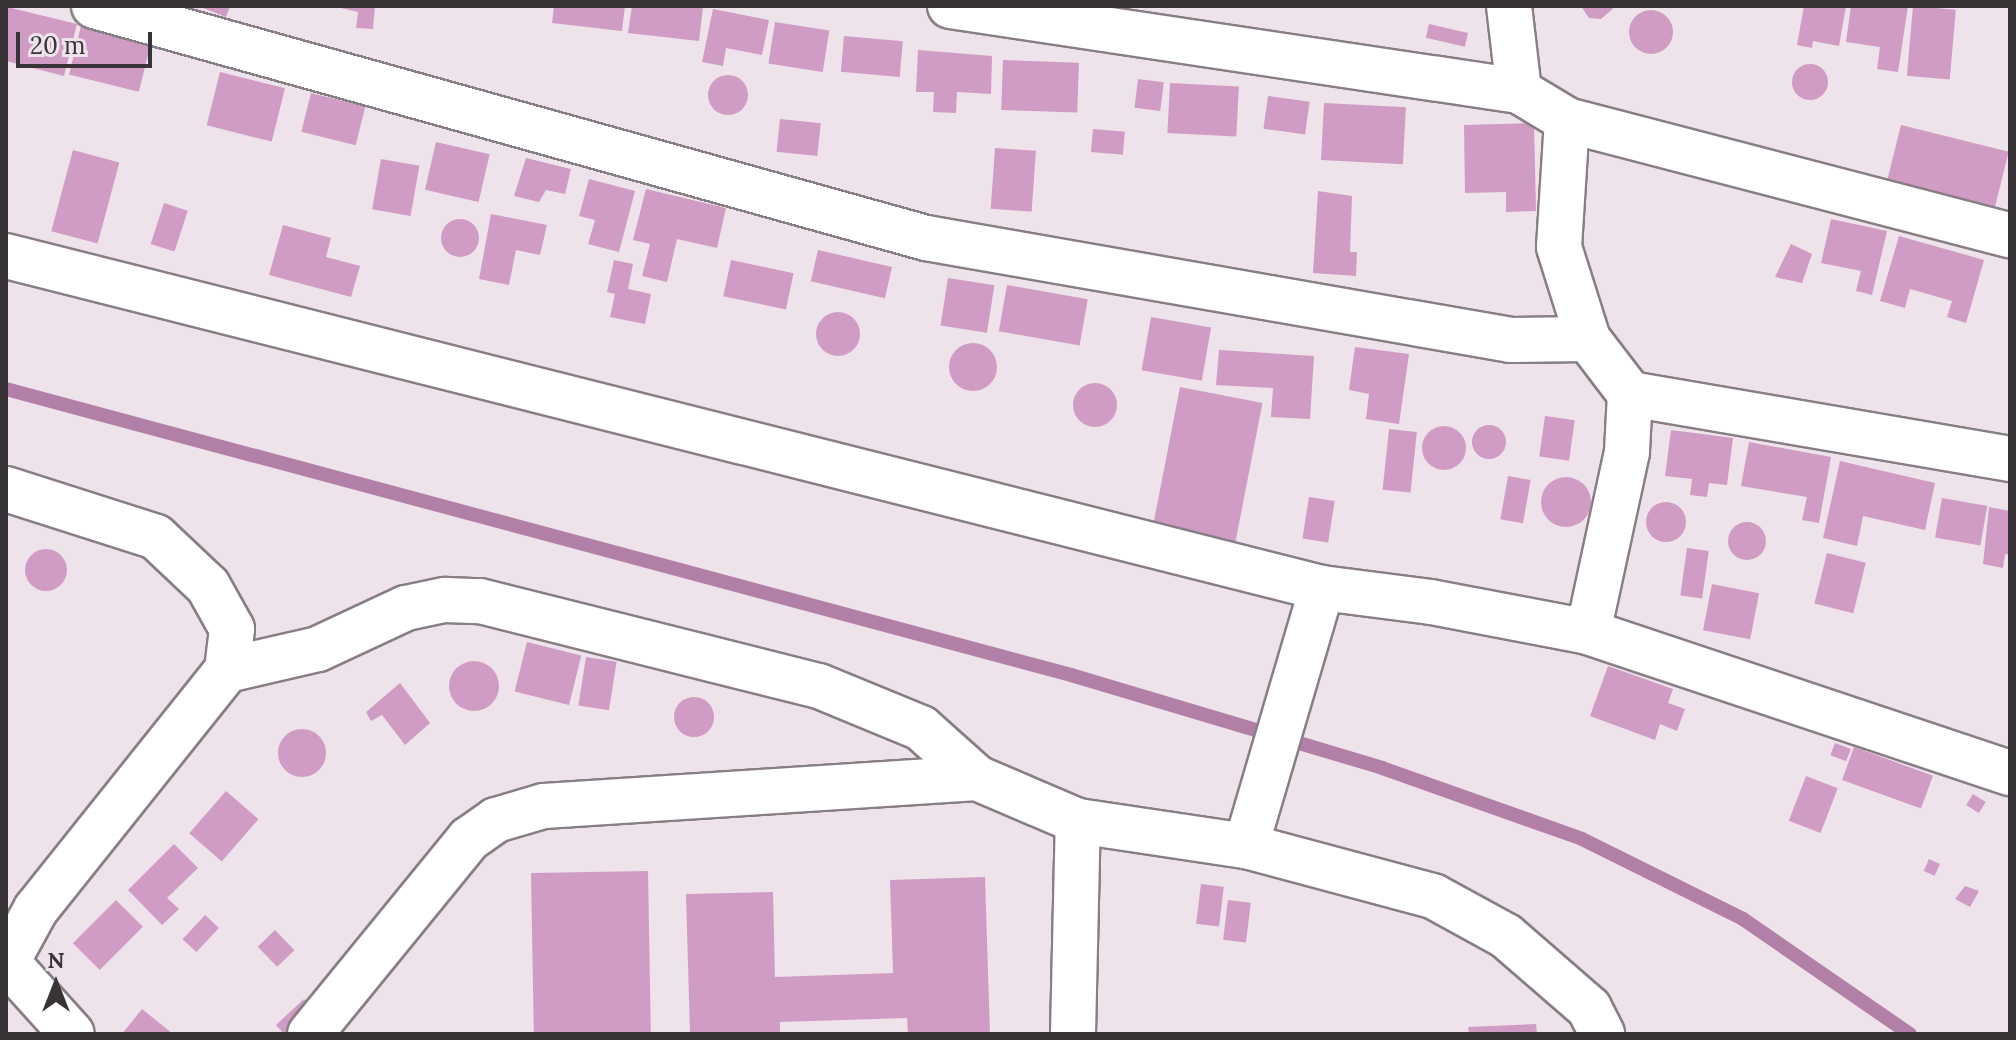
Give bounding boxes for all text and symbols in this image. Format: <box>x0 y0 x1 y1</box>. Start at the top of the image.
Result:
scale bar <box>20 16 156 66</box>
text: 20 m <box>30 30 86 61</box>
north arrow <box>16 944 96 1024</box>
text: N <box>47 946 65 974</box>

